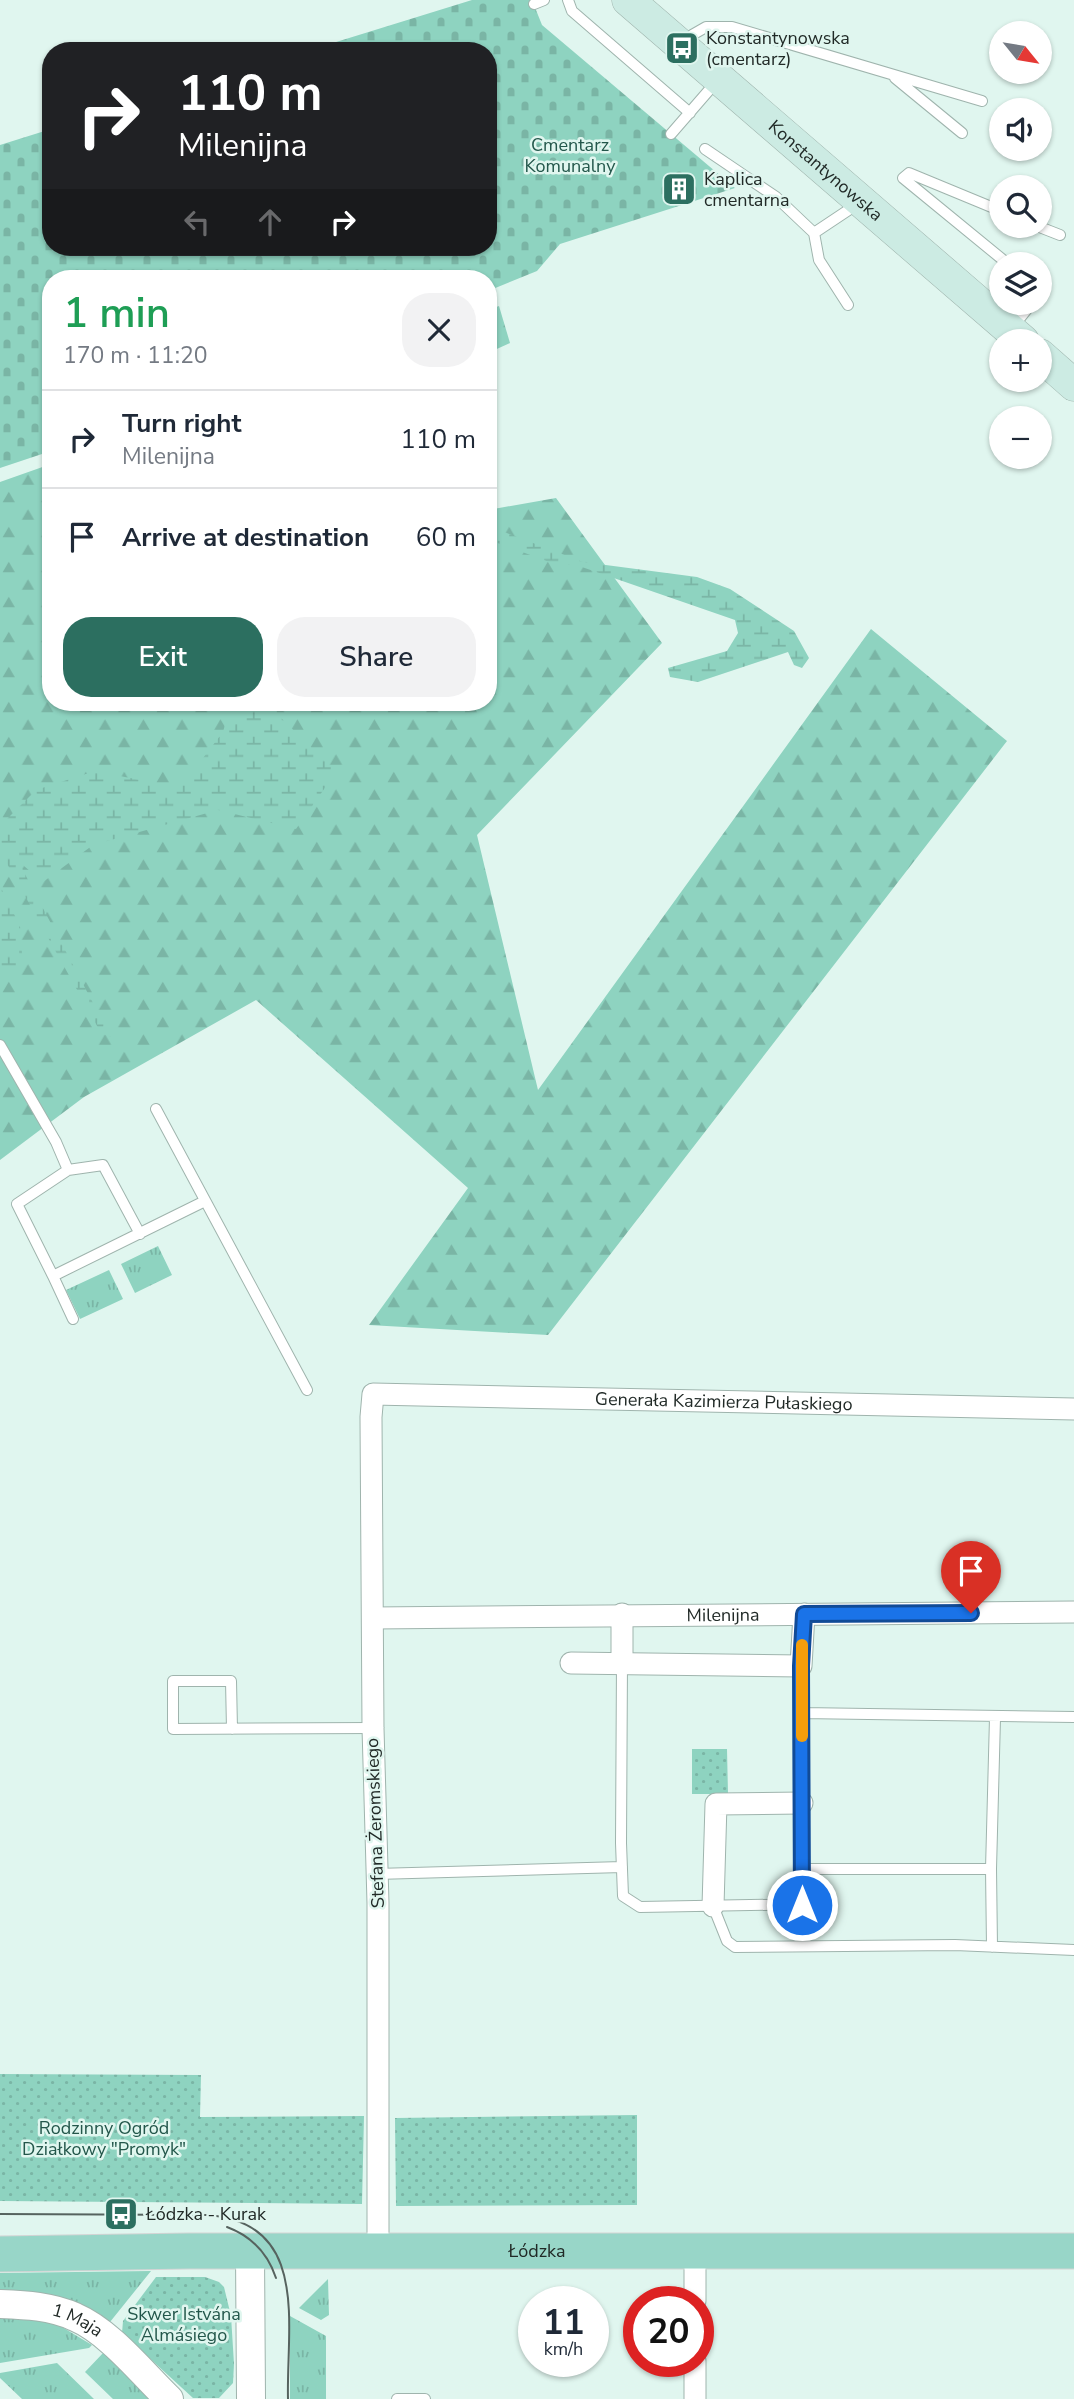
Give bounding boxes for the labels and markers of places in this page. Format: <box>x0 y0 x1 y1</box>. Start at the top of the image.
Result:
place label: Konstantynowska (cmentarz) <box>706 26 850 71</box>
bus stop icon: Konstantynowska (cmentarz) <box>663 29 701 67</box>
place label: Kaplica cmentarna <box>704 167 790 212</box>
building icon: Kaplica cmentarna <box>660 170 698 208</box>
pin <box>941 1541 1001 1613</box>
bus stop icon: Łódzka - Kurak <box>102 2195 140 2233</box>
place label: Łódzka - Kurak <box>145 2202 267 2226</box>

